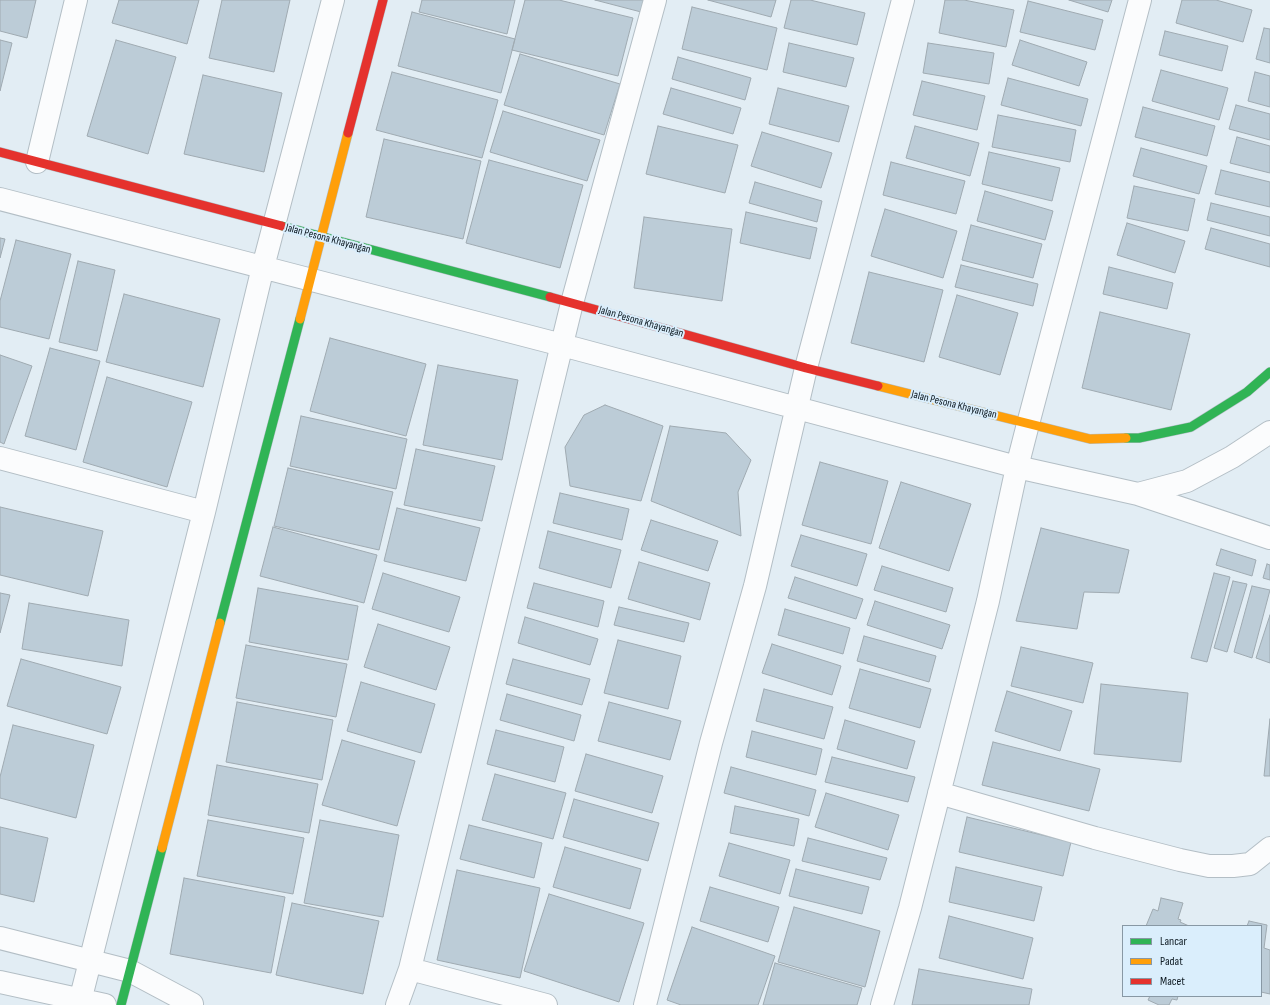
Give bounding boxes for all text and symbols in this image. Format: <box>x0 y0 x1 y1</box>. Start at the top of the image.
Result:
street label: Jalan Pesona Khayangan <box>284 221 372 257</box>
street label: Jalan Pesona Khayangan <box>597 304 685 340</box>
street label: Jalan Pesona Khayangan <box>910 388 998 422</box>
legend <box>1122 925 1262 997</box>
text: Lancar <box>1160 934 1187 949</box>
text: Padat <box>1160 954 1183 969</box>
text: Macet <box>1160 974 1185 989</box>

